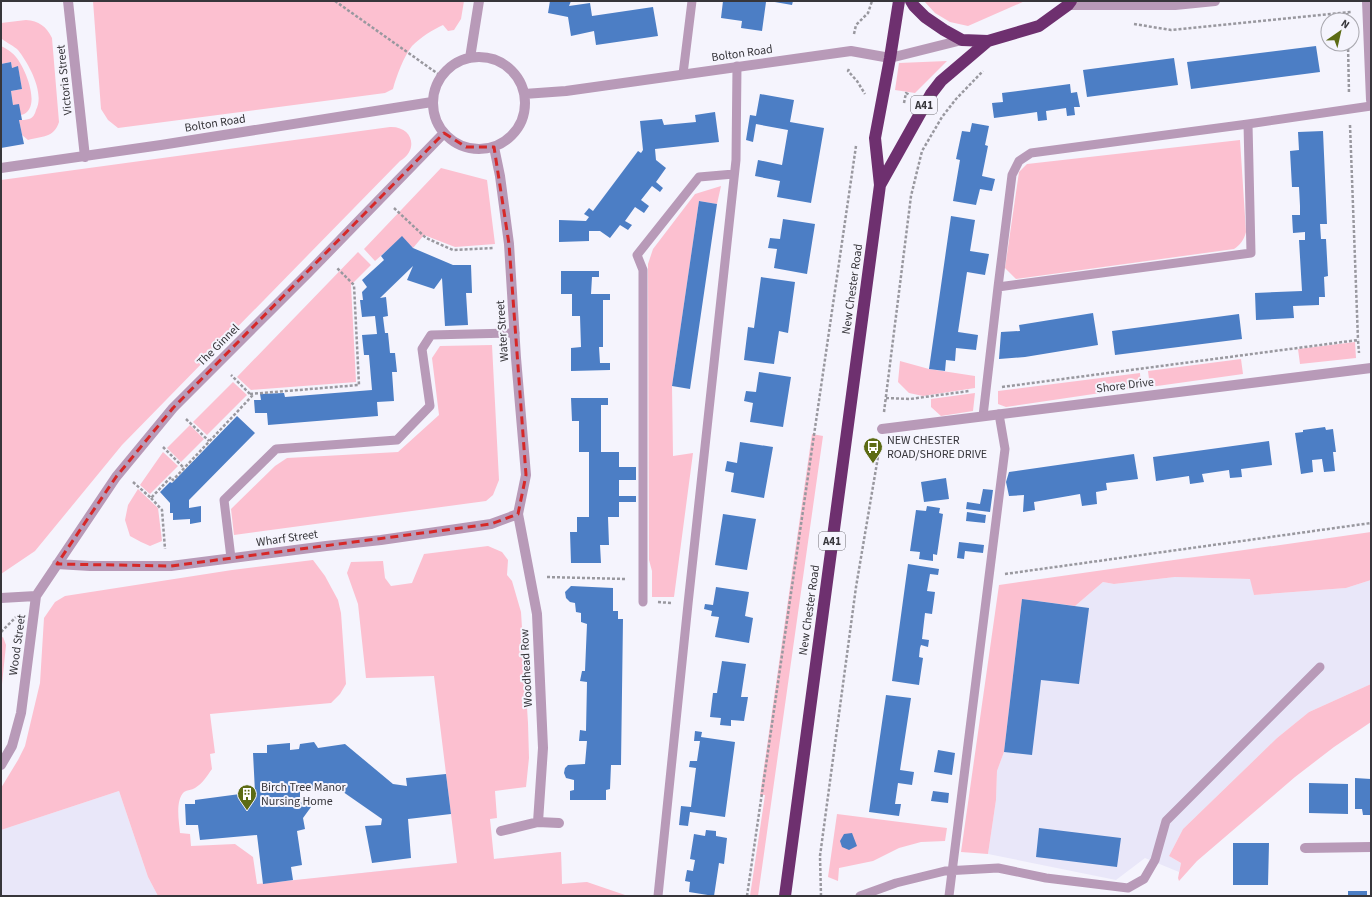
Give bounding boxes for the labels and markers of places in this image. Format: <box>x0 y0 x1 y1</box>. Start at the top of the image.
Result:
place label: NEW CHESTER ROAD/SHORE DRIVE <box>887 432 987 463</box>
bus stop icon: NEW CHESTER ROAD/SHORE DRIVE <box>862 436 884 464</box>
place label: Birch Tree Manor Nursing Home <box>261 779 347 810</box>
building icon: Birch Tree Manor Nursing Home <box>236 783 258 811</box>

